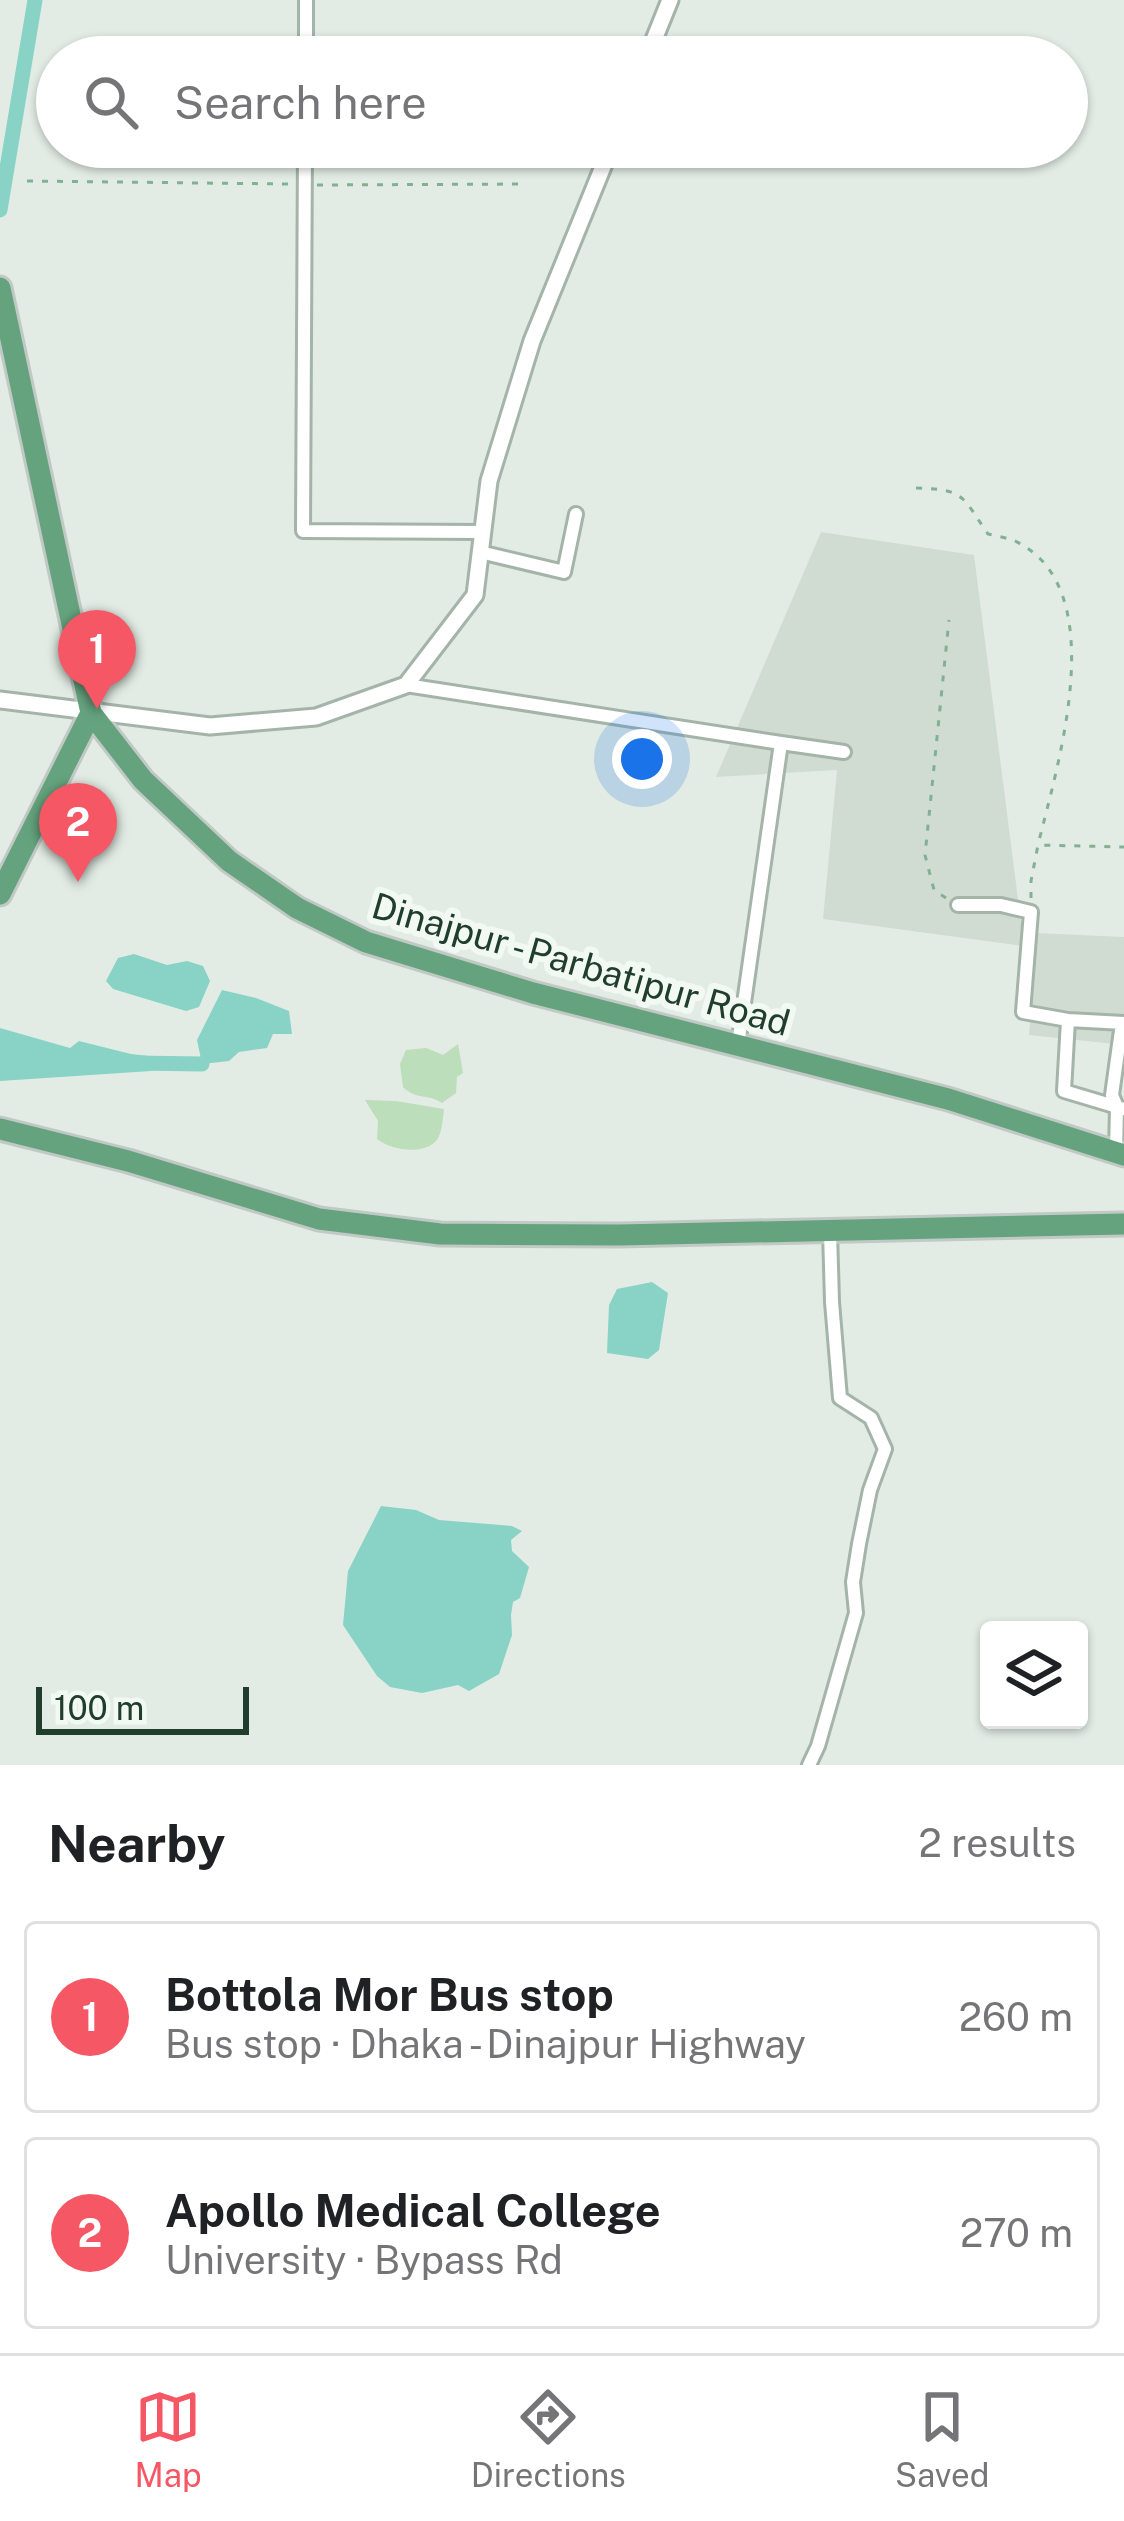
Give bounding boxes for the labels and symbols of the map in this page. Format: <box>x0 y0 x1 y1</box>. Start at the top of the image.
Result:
pin: 1 <box>58 610 136 709</box>
your location <box>612 729 672 789</box>
pin: 2 <box>39 783 117 882</box>
street label: Dinajpur - Parbatipur Road <box>367 884 795 1044</box>
scale bar <box>36 1681 249 1734</box>

